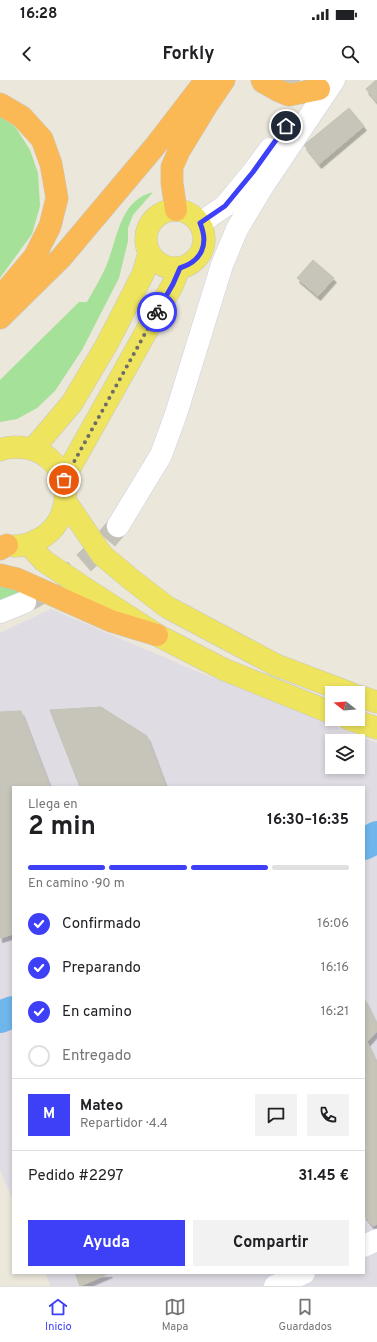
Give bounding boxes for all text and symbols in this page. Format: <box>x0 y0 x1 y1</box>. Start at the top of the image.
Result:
text: 16:28 <box>20 5 57 24</box>
icon: back <box>16 43 38 65</box>
text: Forkly <box>163 43 214 66</box>
icon: search <box>339 43 361 65</box>
pin <box>269 109 303 143</box>
icon: home <box>275 115 297 137</box>
courier <box>137 292 177 332</box>
icon: bike <box>146 301 168 323</box>
pin <box>47 463 81 497</box>
icon: bag <box>53 469 75 491</box>
north arrow <box>325 686 365 726</box>
map controls <box>325 686 365 774</box>
button: layers <box>325 734 365 774</box>
text: Llega en <box>28 797 78 813</box>
text: 2 min <box>28 811 96 844</box>
text: 16:30–16:35 <box>267 811 349 830</box>
text: En camino · 90 m <box>28 876 125 892</box>
icon: check <box>28 913 50 935</box>
text: Confirmado <box>62 915 141 934</box>
text: 16:06 <box>317 916 349 932</box>
icon: check <box>28 957 50 979</box>
text: Preparando <box>62 959 141 978</box>
text: 16:16 <box>321 960 349 976</box>
icon: check <box>28 1001 50 1023</box>
text: En camino <box>62 1003 132 1022</box>
text: 16:21 <box>321 1004 349 1020</box>
text: Entregado <box>62 1047 131 1066</box>
button: chat <box>255 1094 297 1136</box>
button: phone <box>307 1094 349 1136</box>
text: Mateo <box>80 1097 123 1116</box>
text: M <box>43 1105 55 1124</box>
text: Repartidor · 4.4 <box>80 1116 168 1132</box>
text: Pedido #2297 <box>28 1167 123 1186</box>
text: 31.45 € <box>298 1167 349 1186</box>
button: Ayuda <box>28 1220 185 1266</box>
button: Compartir <box>193 1220 349 1266</box>
tab: Inicio <box>45 1296 72 1334</box>
tab: Mapa <box>162 1296 188 1334</box>
tab: Guardados <box>279 1296 332 1334</box>

